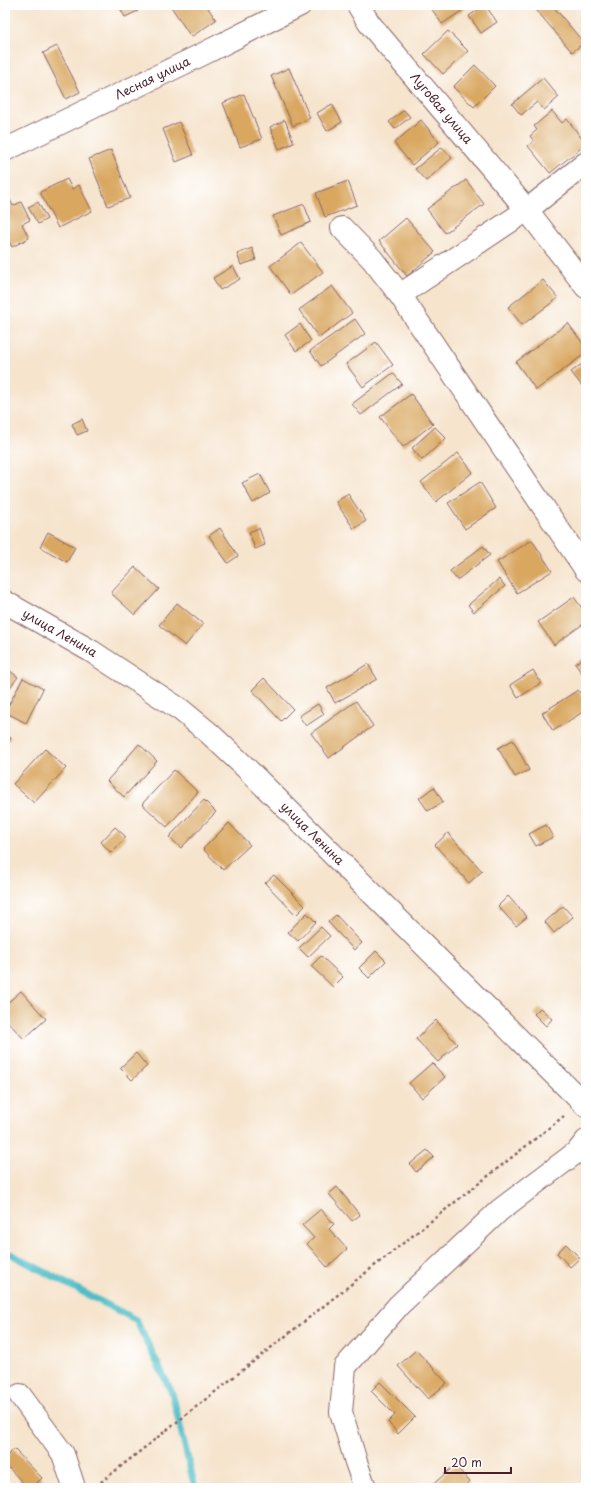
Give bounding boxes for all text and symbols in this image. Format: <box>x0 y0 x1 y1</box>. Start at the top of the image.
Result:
street label: Лесная улица <box>111 51 193 103</box>
street label: Луговая улица <box>407 68 478 148</box>
street label: улица Ленина <box>20 604 102 661</box>
street label: улица Ленина <box>277 797 349 869</box>
scale bar <box>445 1449 511 1475</box>
text: 20 m <box>451 1453 482 1471</box>

